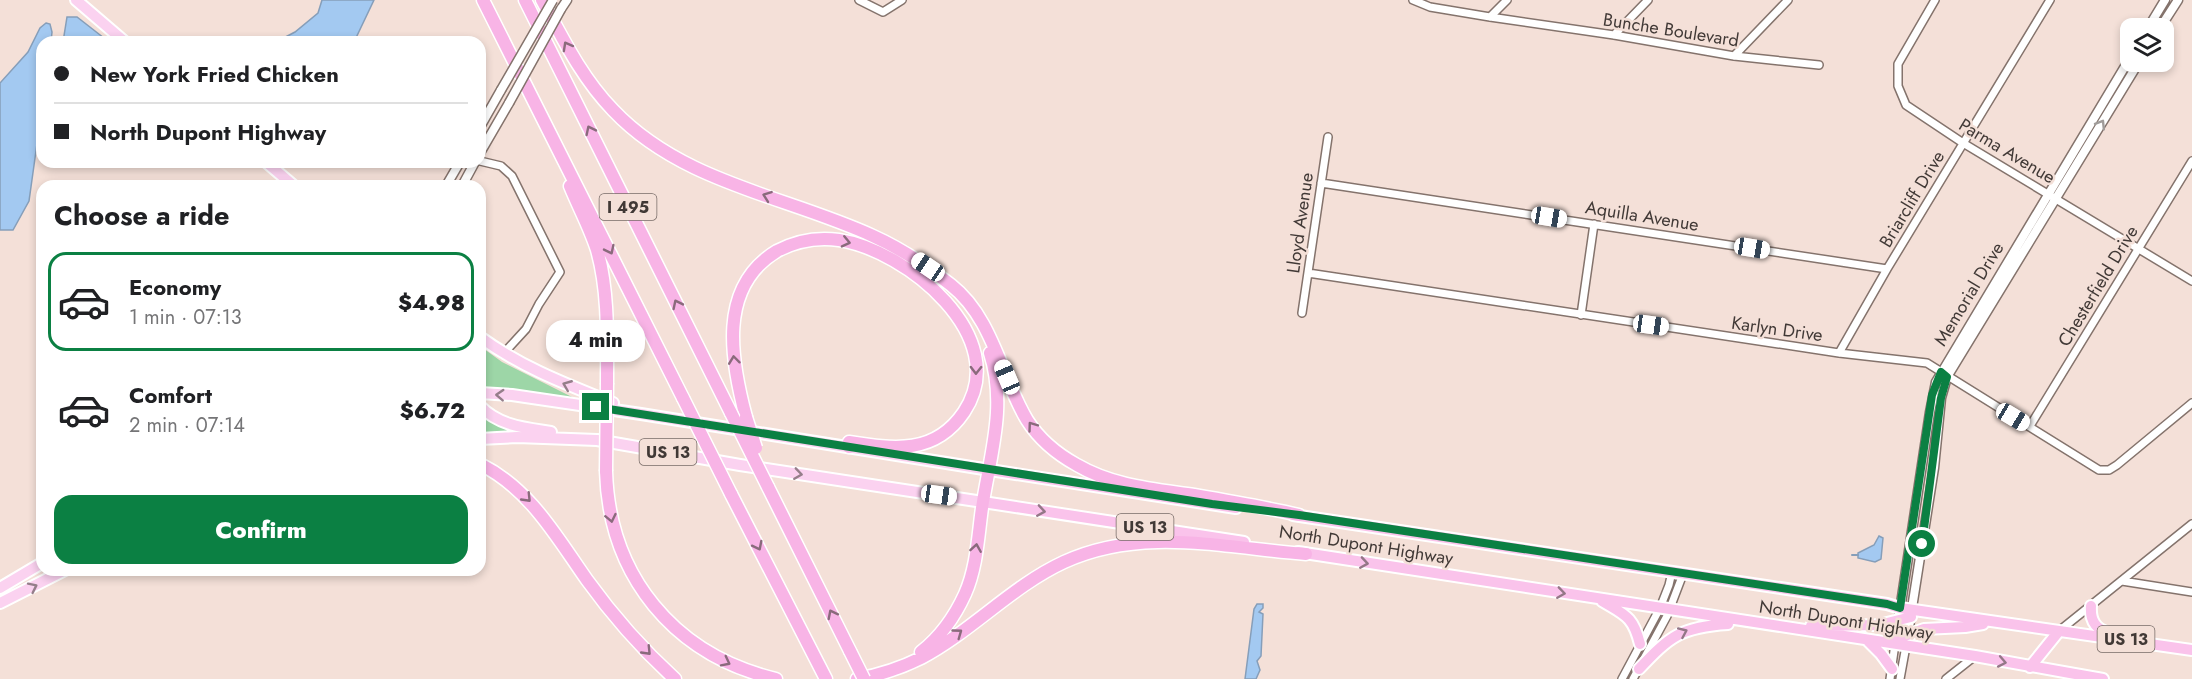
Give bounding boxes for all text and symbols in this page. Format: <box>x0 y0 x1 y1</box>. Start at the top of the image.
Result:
street label: Bunche Boulevard <box>1601 6 1741 54</box>
map controls <box>2120 18 2174 72</box>
button: layers <box>2120 18 2174 72</box>
one-way arrow <box>563 42 574 52</box>
text: New York Fried Chicken <box>90 58 339 90</box>
street label: Parma Avenue <box>1954 112 2060 190</box>
text: North Dupont Highway <box>90 116 326 148</box>
one-way arrow <box>2093 120 2105 130</box>
one-way arrow <box>586 125 598 136</box>
street label: Briarcliff Drive <box>1873 146 1951 252</box>
street label: Lloyd Avenue <box>1280 171 1320 275</box>
one-way arrow <box>762 191 773 203</box>
road number: I 495 <box>600 194 656 220</box>
street label: Aquilla Avenue <box>1583 194 1701 238</box>
text: Choose a ride <box>54 196 229 235</box>
car <box>1530 205 1568 229</box>
street label: Chesterfield Drive <box>2052 221 2144 351</box>
one-way arrow <box>841 234 851 247</box>
car <box>1733 236 1771 260</box>
street label: Memorial Drive <box>1928 237 2010 351</box>
one-way arrow <box>603 244 615 255</box>
car <box>908 249 948 285</box>
text: Economy <box>129 271 221 303</box>
icon: car <box>57 275 111 329</box>
text: $4.98 <box>398 286 465 318</box>
one-way arrow <box>673 300 684 311</box>
text: 1 min · 07:13 <box>129 303 242 332</box>
street label: Karlyn Drive <box>1730 310 1824 348</box>
car <box>1632 314 1670 336</box>
callout: 4 min <box>546 320 646 362</box>
text: 4 min <box>568 326 623 355</box>
one-way arrow <box>728 355 741 364</box>
car <box>992 357 1022 397</box>
one-way arrow <box>970 366 982 375</box>
text: Comfort <box>129 379 212 411</box>
one-way arrow <box>562 379 573 392</box>
icon: car <box>57 383 111 437</box>
one-way arrow <box>495 388 504 401</box>
route end <box>582 393 609 420</box>
text: $6.72 <box>400 394 465 426</box>
car <box>1993 400 2033 434</box>
text: 2 min · 07:14 <box>129 411 245 440</box>
one-way arrow <box>1028 422 1039 433</box>
road number: US 13 <box>640 439 696 465</box>
one-way arrow <box>793 467 802 479</box>
car <box>920 484 958 506</box>
one-way arrow <box>520 491 531 502</box>
button: Confirm <box>54 495 468 564</box>
one-way arrow <box>1036 504 1046 516</box>
one-way arrow <box>604 513 617 523</box>
road number: US 13 <box>1116 514 1174 540</box>
street label: North Dupont Highway <box>1277 518 1455 572</box>
route start <box>1908 530 1935 557</box>
one-way arrow <box>750 540 762 551</box>
one-way arrow <box>970 544 982 553</box>
one-way arrow <box>1360 556 1369 568</box>
one-way arrow <box>26 583 37 594</box>
one-way arrow <box>1556 586 1565 598</box>
street label: North Dupont Highway <box>1757 593 1935 647</box>
one-way arrow <box>827 609 839 620</box>
road number: US 13 <box>2098 626 2154 652</box>
one-way arrow <box>1677 627 1688 639</box>
one-way arrow <box>952 630 963 641</box>
one-way arrow <box>639 644 650 655</box>
one-way arrow <box>719 654 730 666</box>
one-way arrow <box>1997 654 2007 667</box>

